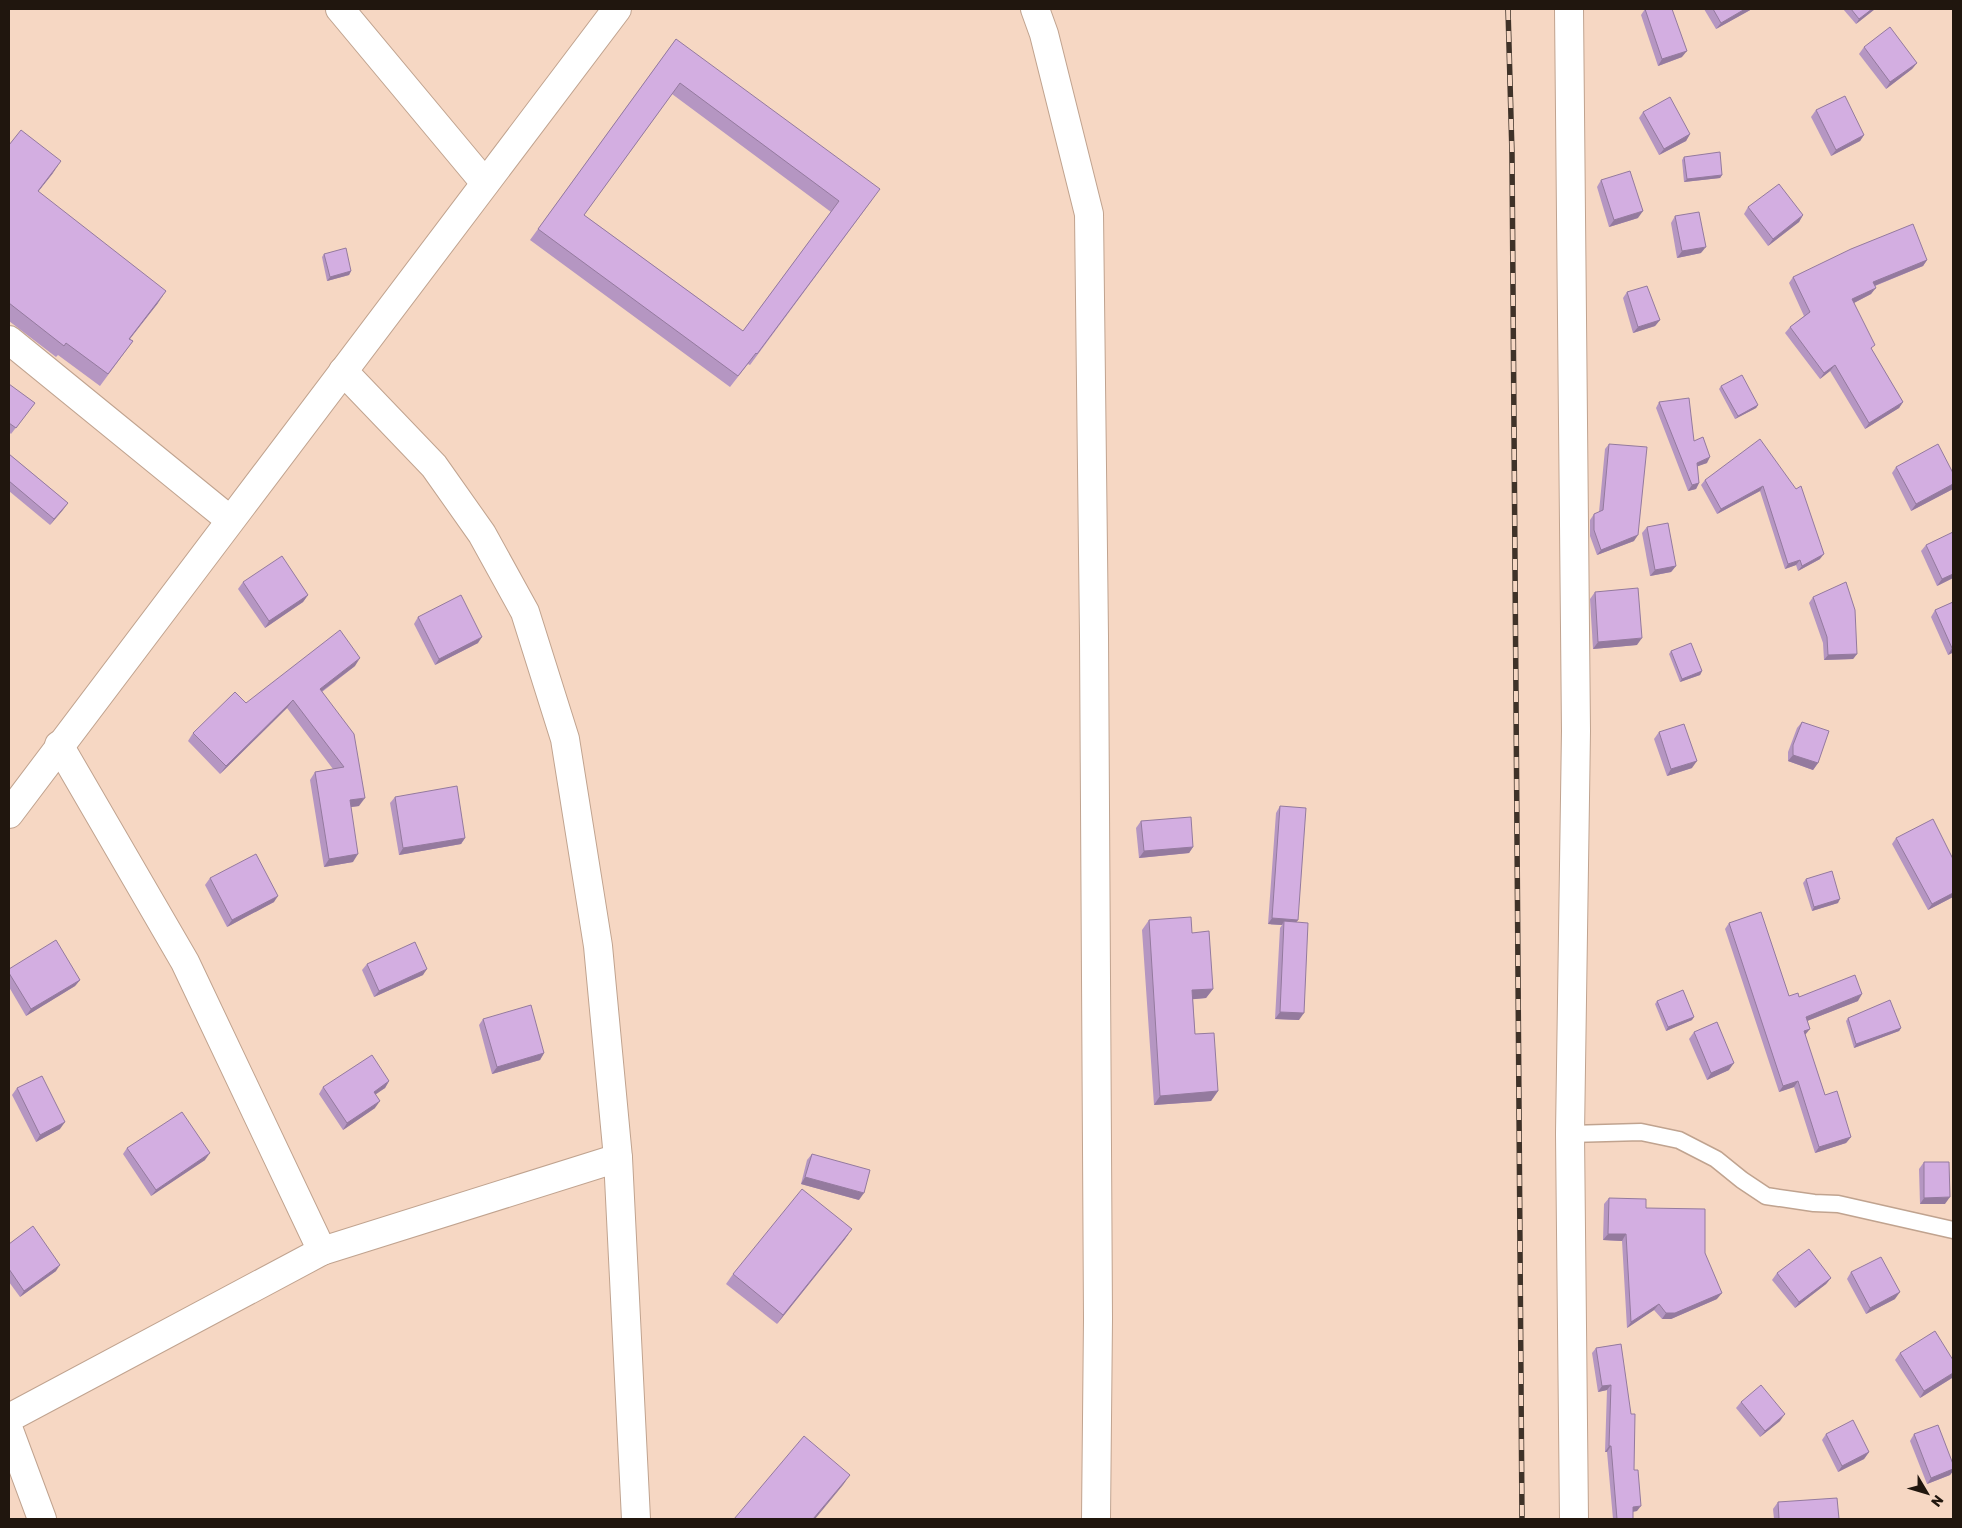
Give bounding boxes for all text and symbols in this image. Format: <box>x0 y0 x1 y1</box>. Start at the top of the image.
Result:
north arrow <box>1902 1468 1952 1518</box>
text: N <box>1927 1491 1947 1510</box>

